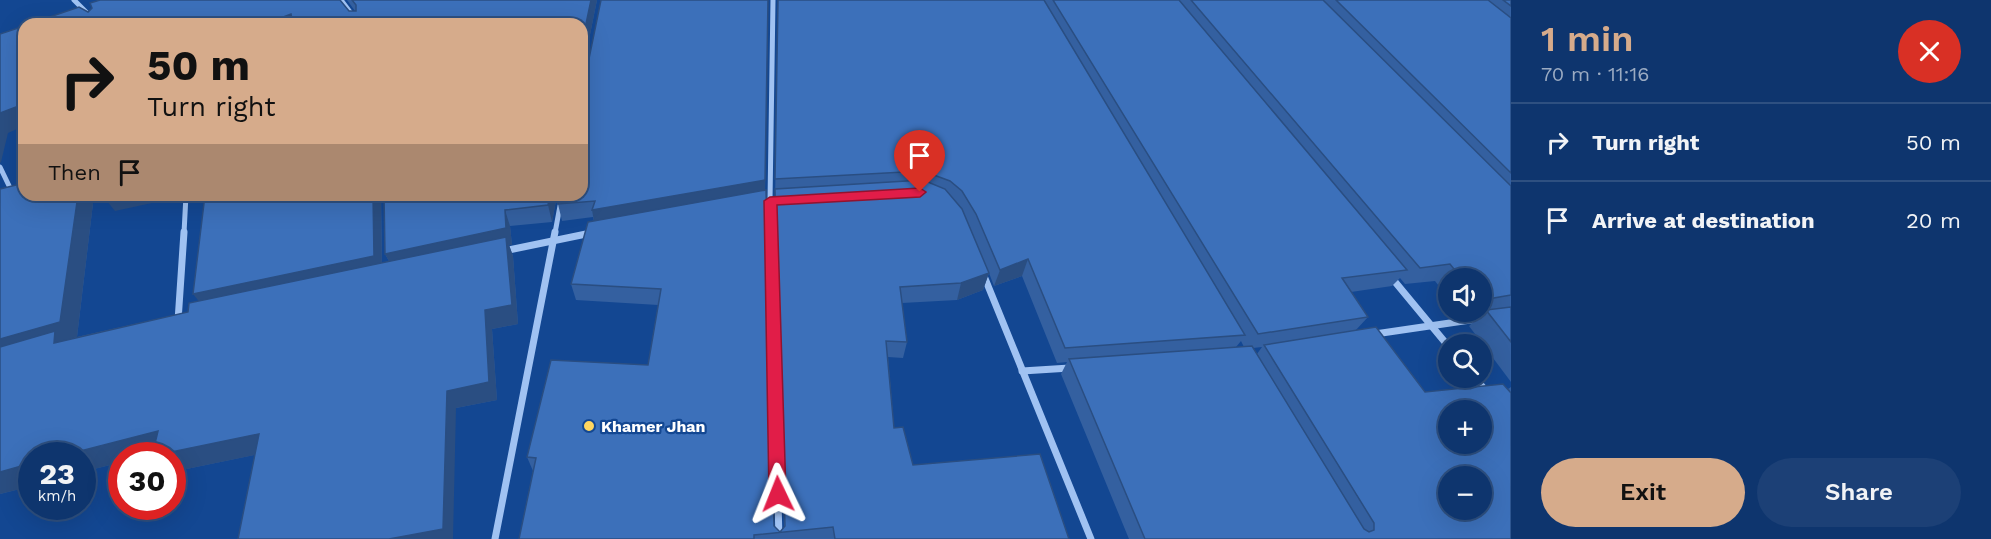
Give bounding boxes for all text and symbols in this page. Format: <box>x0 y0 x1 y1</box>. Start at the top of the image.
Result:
text: 1 min <box>1541 18 1633 60</box>
button: close <box>1898 20 1961 83</box>
text: 50 m <box>147 41 250 90</box>
icon: right <box>48 42 126 120</box>
text: 70 m · 11:16 <box>1541 62 1649 86</box>
text: Turn right <box>147 91 276 123</box>
icon: right <box>1541 126 1574 159</box>
pin <box>894 130 945 192</box>
text: Turn right <box>1592 130 1699 155</box>
text: 50 m <box>1906 130 1961 155</box>
icon: arrive <box>903 139 936 172</box>
icon: arrive <box>113 156 146 189</box>
text: Then <box>48 160 101 185</box>
icon: arrive <box>1541 204 1574 237</box>
text: Arrive at destination <box>1592 208 1815 233</box>
text: 20 m <box>1906 208 1961 233</box>
map controls <box>1438 268 1492 520</box>
button: sound <box>1438 268 1492 322</box>
button: search <box>1438 334 1492 388</box>
button: + <box>1438 400 1492 454</box>
place label: Khamer Jhan <box>601 417 706 436</box>
marker: Khamer Jhan <box>582 419 596 433</box>
speed limit sign: 30 <box>108 442 186 520</box>
text: 23 <box>39 456 75 491</box>
button: Exit <box>1541 458 1745 527</box>
button: Share <box>1757 458 1961 527</box>
position arrow <box>746 462 810 526</box>
button: − <box>1438 466 1492 520</box>
text: km/h <box>38 487 76 505</box>

